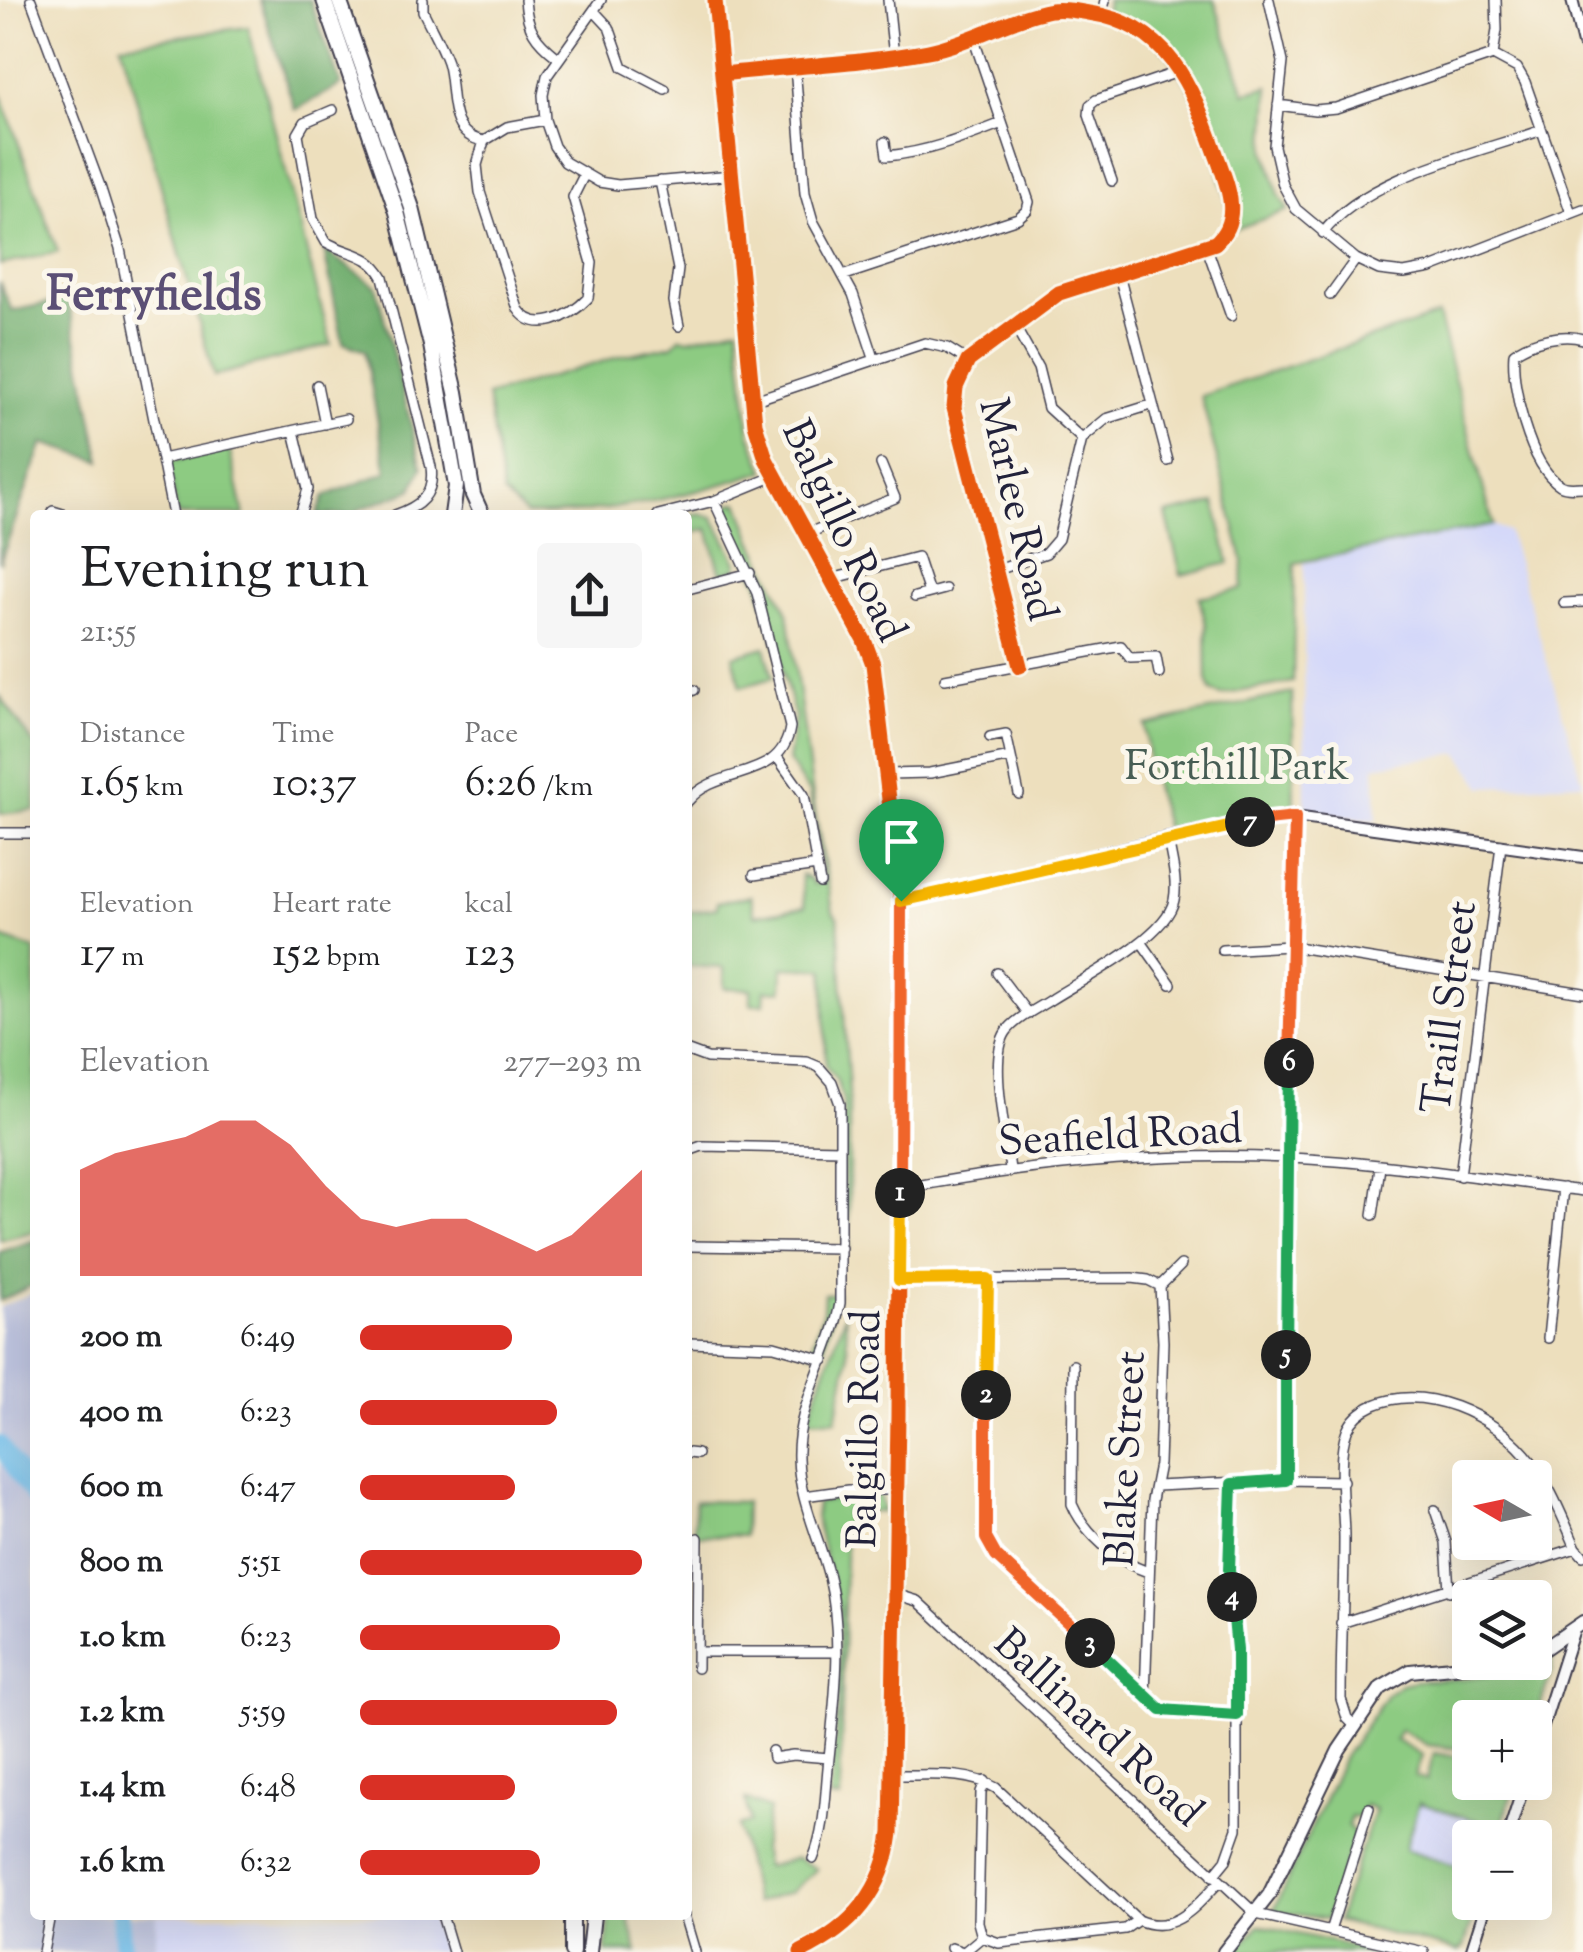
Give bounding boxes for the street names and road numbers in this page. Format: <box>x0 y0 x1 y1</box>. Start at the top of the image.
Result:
street label: Marlee Road <box>960 393 1070 627</box>
street label: Balgillo Road <box>764 411 919 653</box>
street label: Traill Street <box>1409 898 1495 1117</box>
street label: Seafield Road <box>997 1102 1244 1174</box>
street label: Balgillo Road <box>835 1309 899 1549</box>
street label: Blake Street <box>1092 1350 1164 1569</box>
street label: Ballinard Road <box>978 1616 1215 1843</box>

